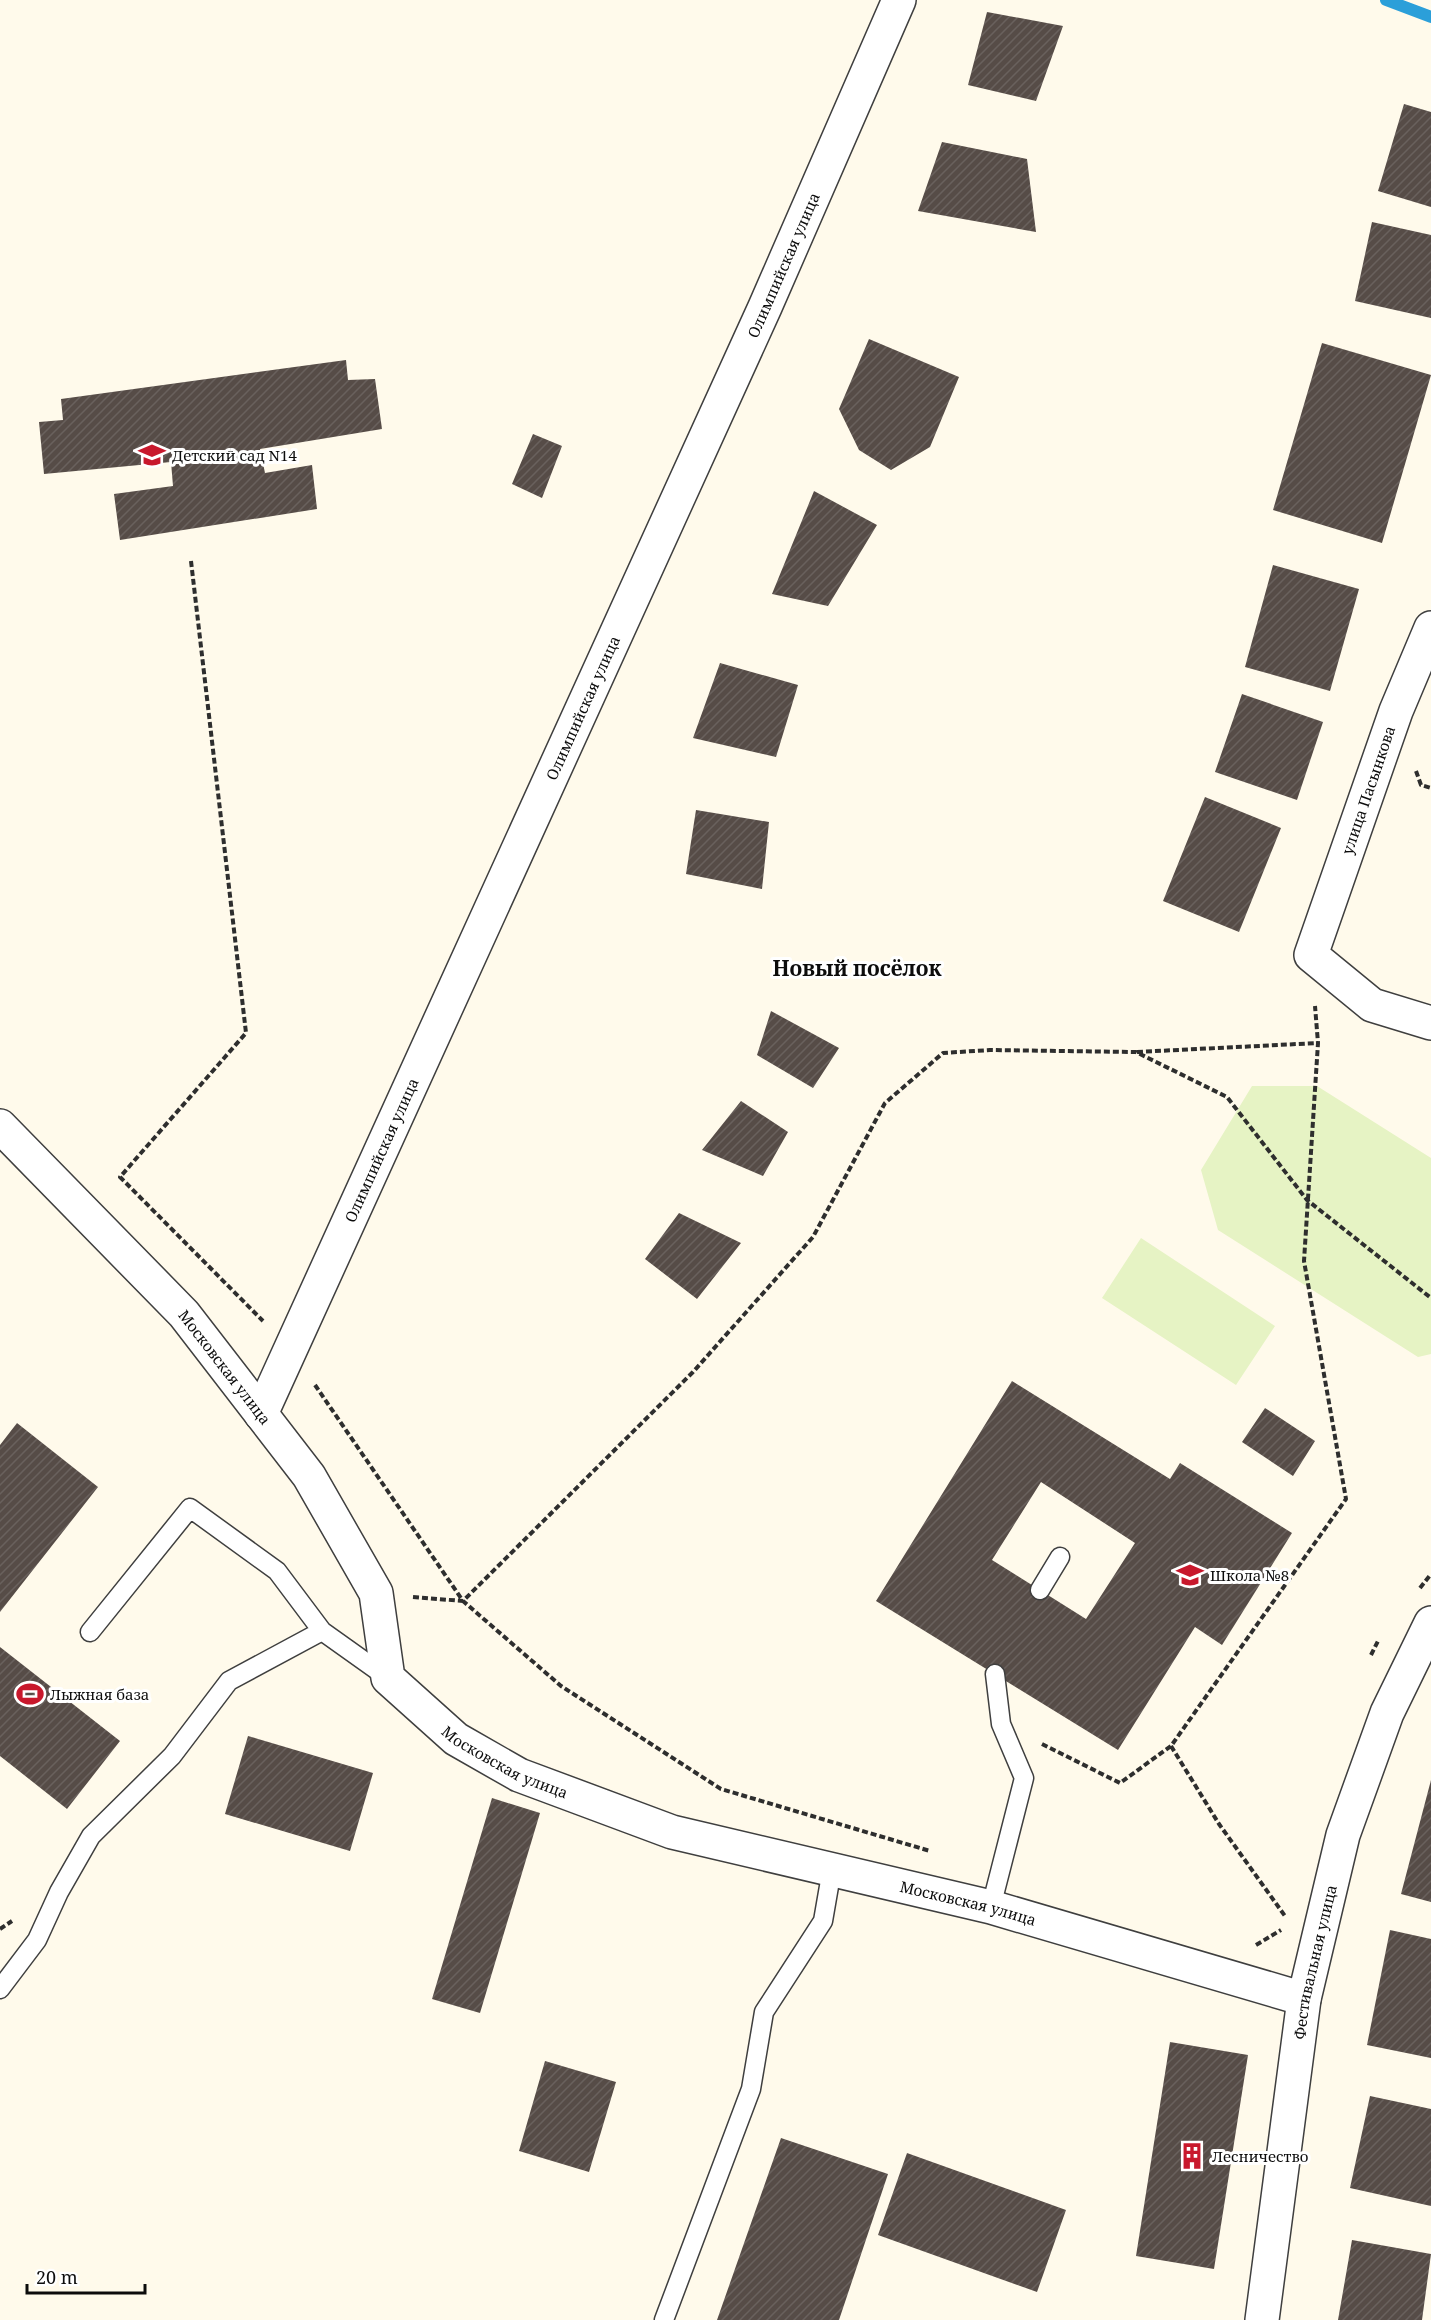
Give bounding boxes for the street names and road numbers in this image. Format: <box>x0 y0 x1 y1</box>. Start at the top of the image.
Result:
street label: Олимпийская улица <box>742 189 824 341</box>
street label: Олимпийская улица <box>541 632 624 783</box>
street label: улица Пасынкова <box>1337 723 1399 857</box>
street label: Олимпийская улица <box>340 1075 423 1226</box>
street label: Московская улица <box>174 1305 276 1429</box>
street label: Московская улица <box>438 1721 571 1802</box>
street label: Московская улица <box>898 1876 1039 1930</box>
street label: Фестивальная улица <box>1289 1883 1341 2041</box>

